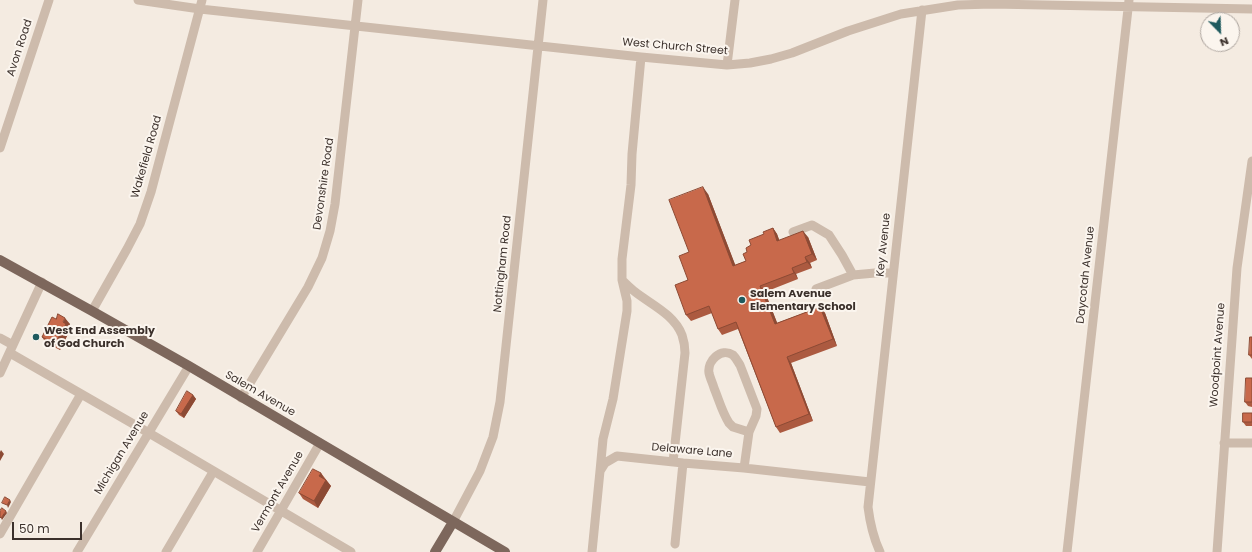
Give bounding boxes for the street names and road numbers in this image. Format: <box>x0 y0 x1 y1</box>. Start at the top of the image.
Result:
street label: Avon Road <box>5 18 35 78</box>
street label: West Church Street <box>622 36 728 58</box>
street label: Wakefield Road <box>129 114 165 200</box>
street label: Devonshire Road <box>311 137 337 231</box>
street label: Key Avenue <box>874 213 894 277</box>
street label: Nottingham Road <box>491 215 515 313</box>
street label: Daycotah Avenue <box>1074 226 1098 324</box>
street label: Woodpoint Avenue <box>1208 302 1228 408</box>
street label: Salem Avenue <box>222 369 298 419</box>
street label: Michigan Avenue <box>92 409 152 497</box>
street label: Delaware Lane <box>651 441 733 461</box>
street label: Vermont Avenue <box>249 449 307 535</box>

